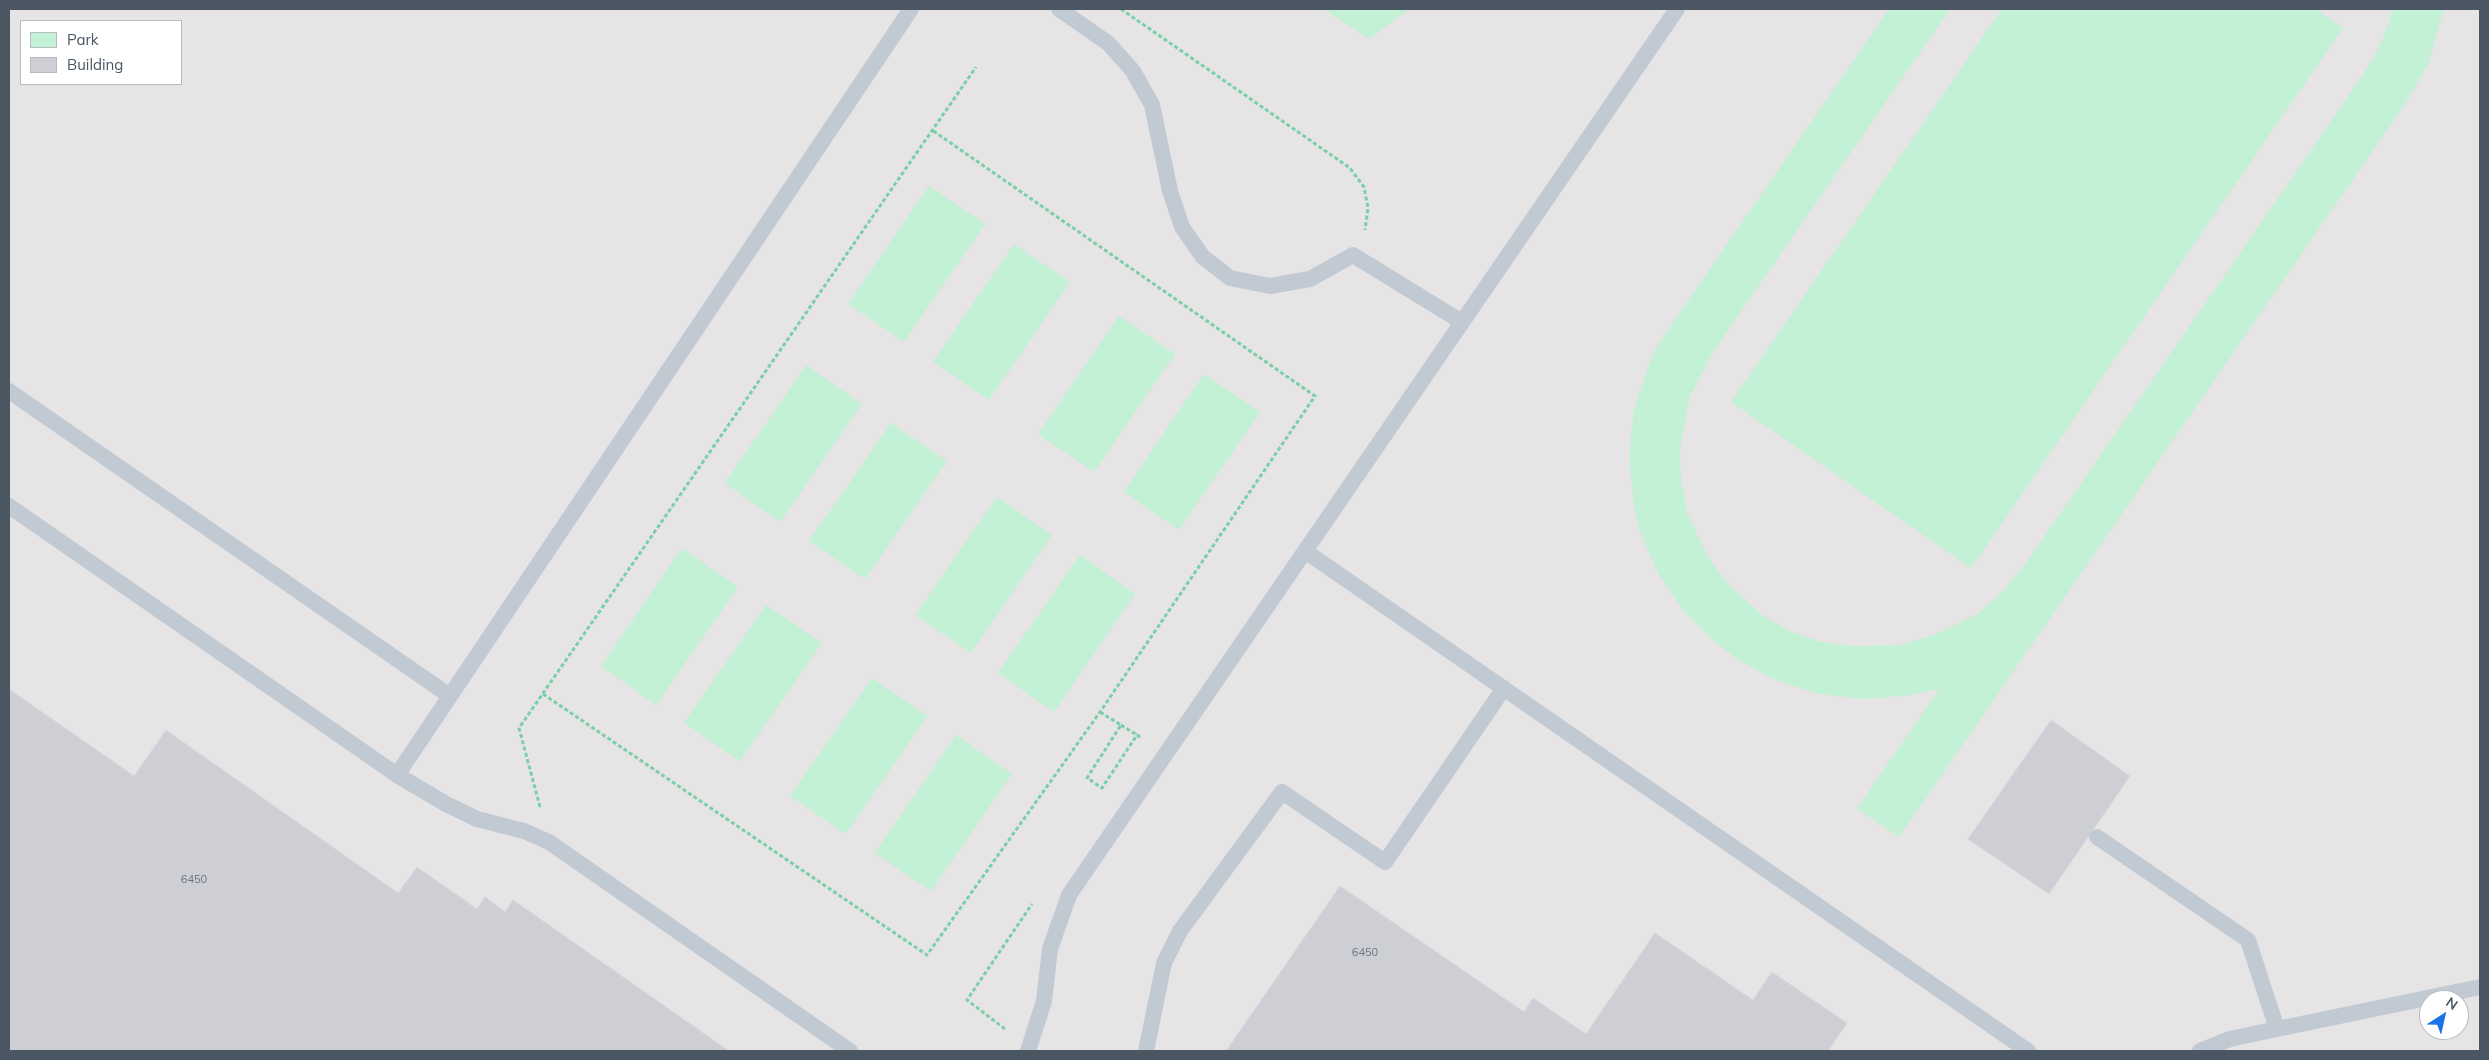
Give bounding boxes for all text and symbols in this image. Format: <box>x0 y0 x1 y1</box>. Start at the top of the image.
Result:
legend <box>20 20 182 85</box>
text: Park <box>67 30 99 49</box>
text: Building <box>67 55 123 74</box>
house number: 6450 <box>181 873 207 887</box>
house number: 6450 <box>1352 946 1378 960</box>
north arrow <box>2419 990 2469 1040</box>
text: N <box>2443 993 2462 1014</box>

